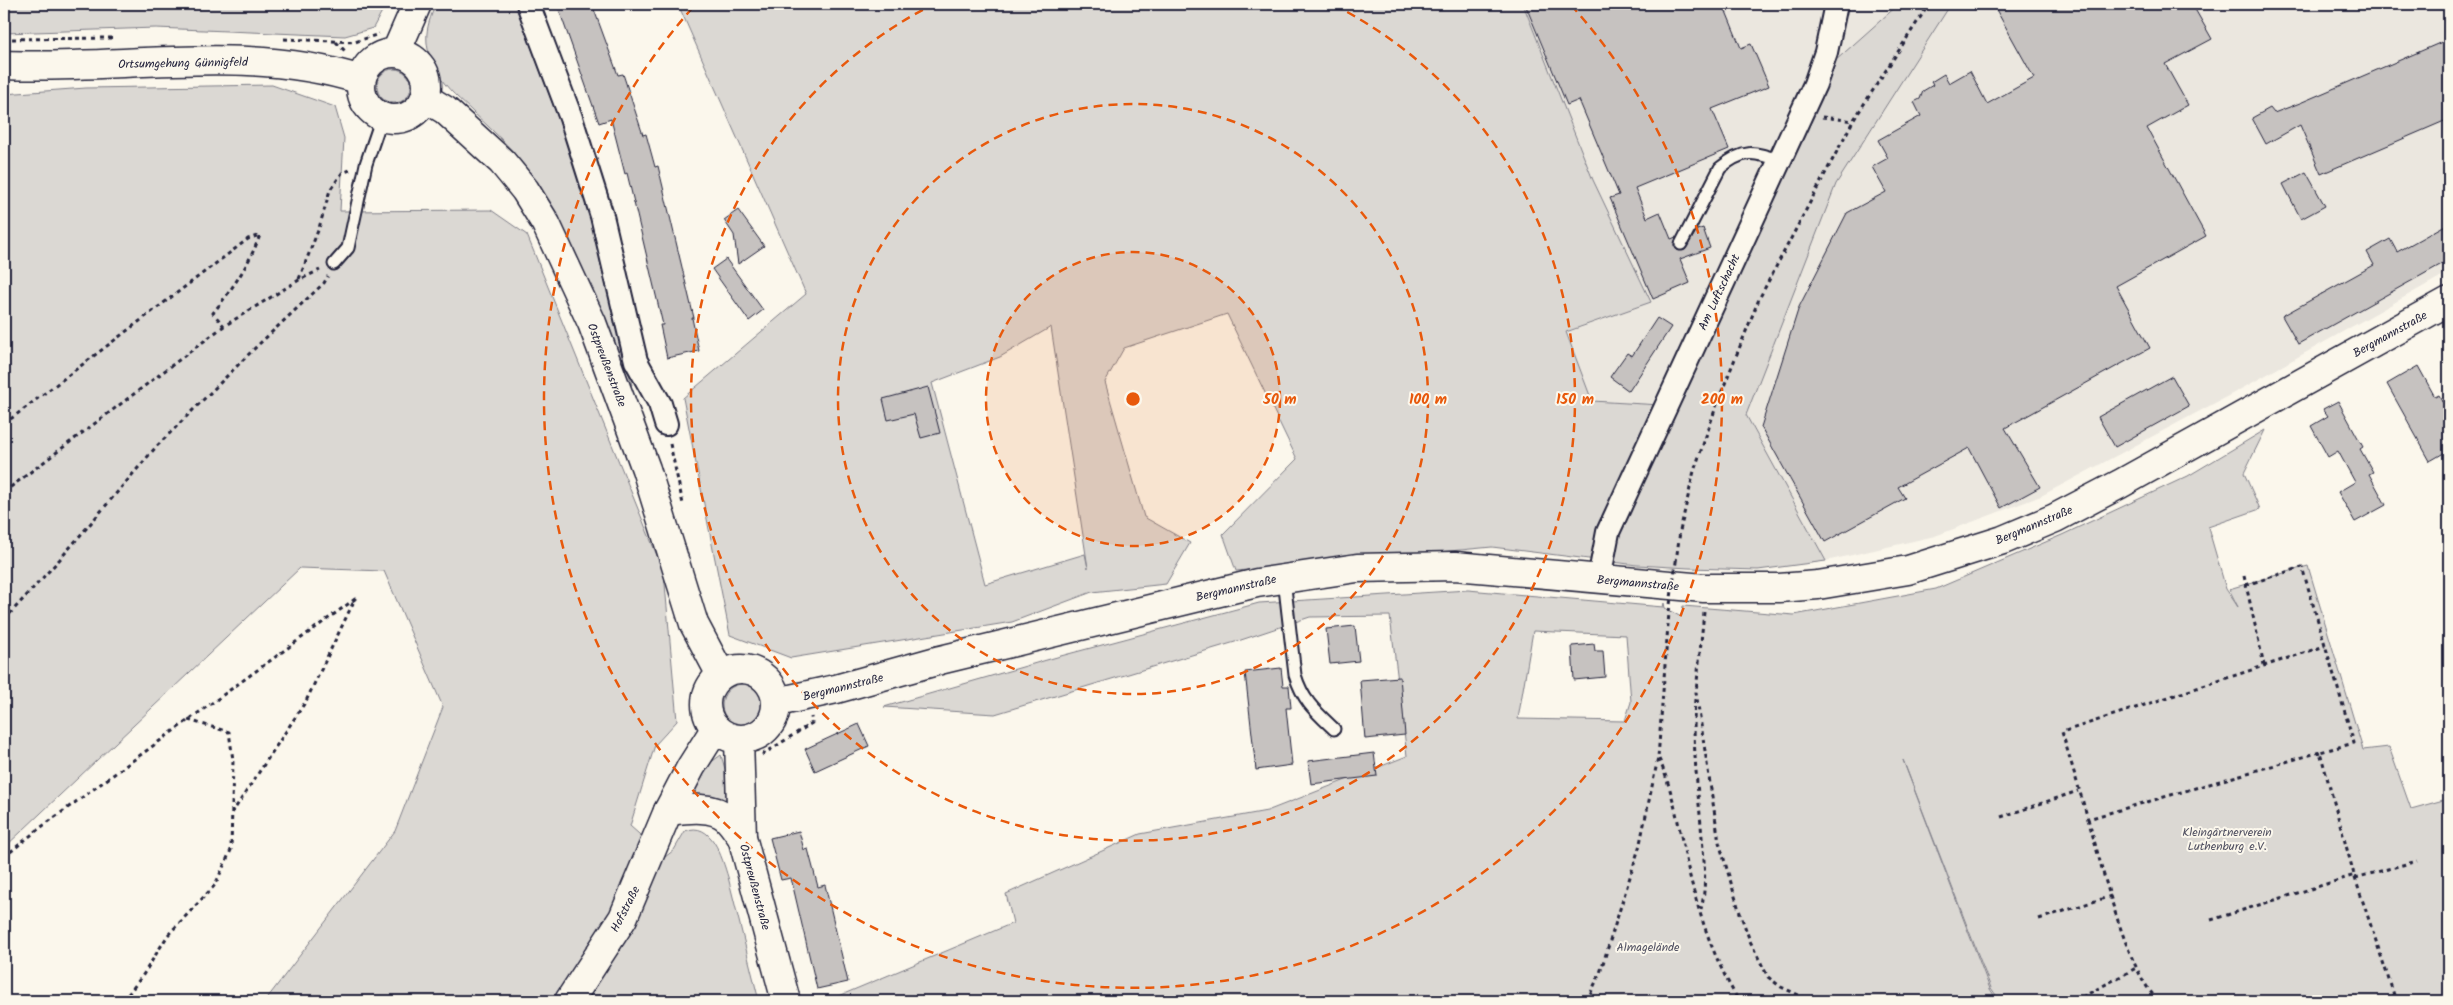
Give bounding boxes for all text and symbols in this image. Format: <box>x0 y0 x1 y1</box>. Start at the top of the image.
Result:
street label: Ortsumgehung Günnigfeld <box>118 53 249 74</box>
street label: Am Luftschacht <box>1693 251 1746 333</box>
street label: Bergmannstraße <box>2350 306 2431 363</box>
street label: Ostpreußenstraße <box>582 320 631 410</box>
text: 50 m <box>1262 388 1297 412</box>
text: 100 m <box>1409 388 1447 412</box>
text: 150 m <box>1556 388 1594 412</box>
text: 200 m <box>1701 388 1743 412</box>
centre of rings <box>1124 390 1142 408</box>
street label: Bergmannstraße <box>1993 500 2076 550</box>
street label: Bergmannstraße <box>1194 570 1279 607</box>
street label: Bergmannstraße <box>1596 570 1680 597</box>
street label: Bergmannstraße <box>801 668 886 707</box>
park label: Kleingärtnerverein Luthenburg e.V. <box>2182 823 2272 856</box>
street label: Ostpreußenstraße <box>734 842 775 933</box>
street label: Hofstraße <box>606 882 645 936</box>
park label: Almagelände <box>1617 938 1680 957</box>

